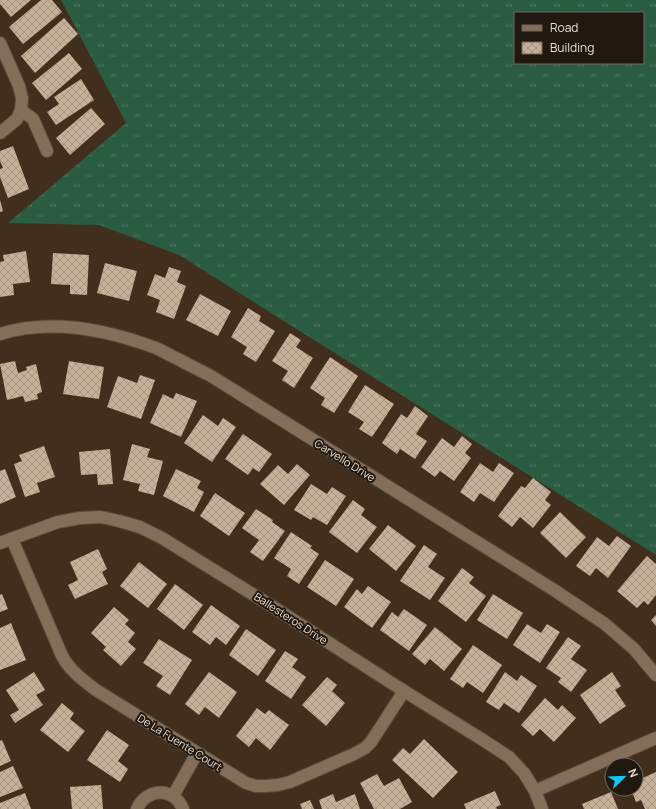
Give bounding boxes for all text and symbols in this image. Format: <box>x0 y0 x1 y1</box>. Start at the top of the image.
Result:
legend <box>514 12 644 64</box>
text: Road <box>550 19 578 36</box>
text: Building <box>550 39 594 56</box>
street label: Carvello Drive <box>312 435 379 485</box>
street label: Ballesteros Drive <box>251 589 331 648</box>
street label: De La Fuente Court <box>135 710 225 774</box>
north arrow <box>604 757 644 797</box>
text: N <box>625 766 642 780</box>

